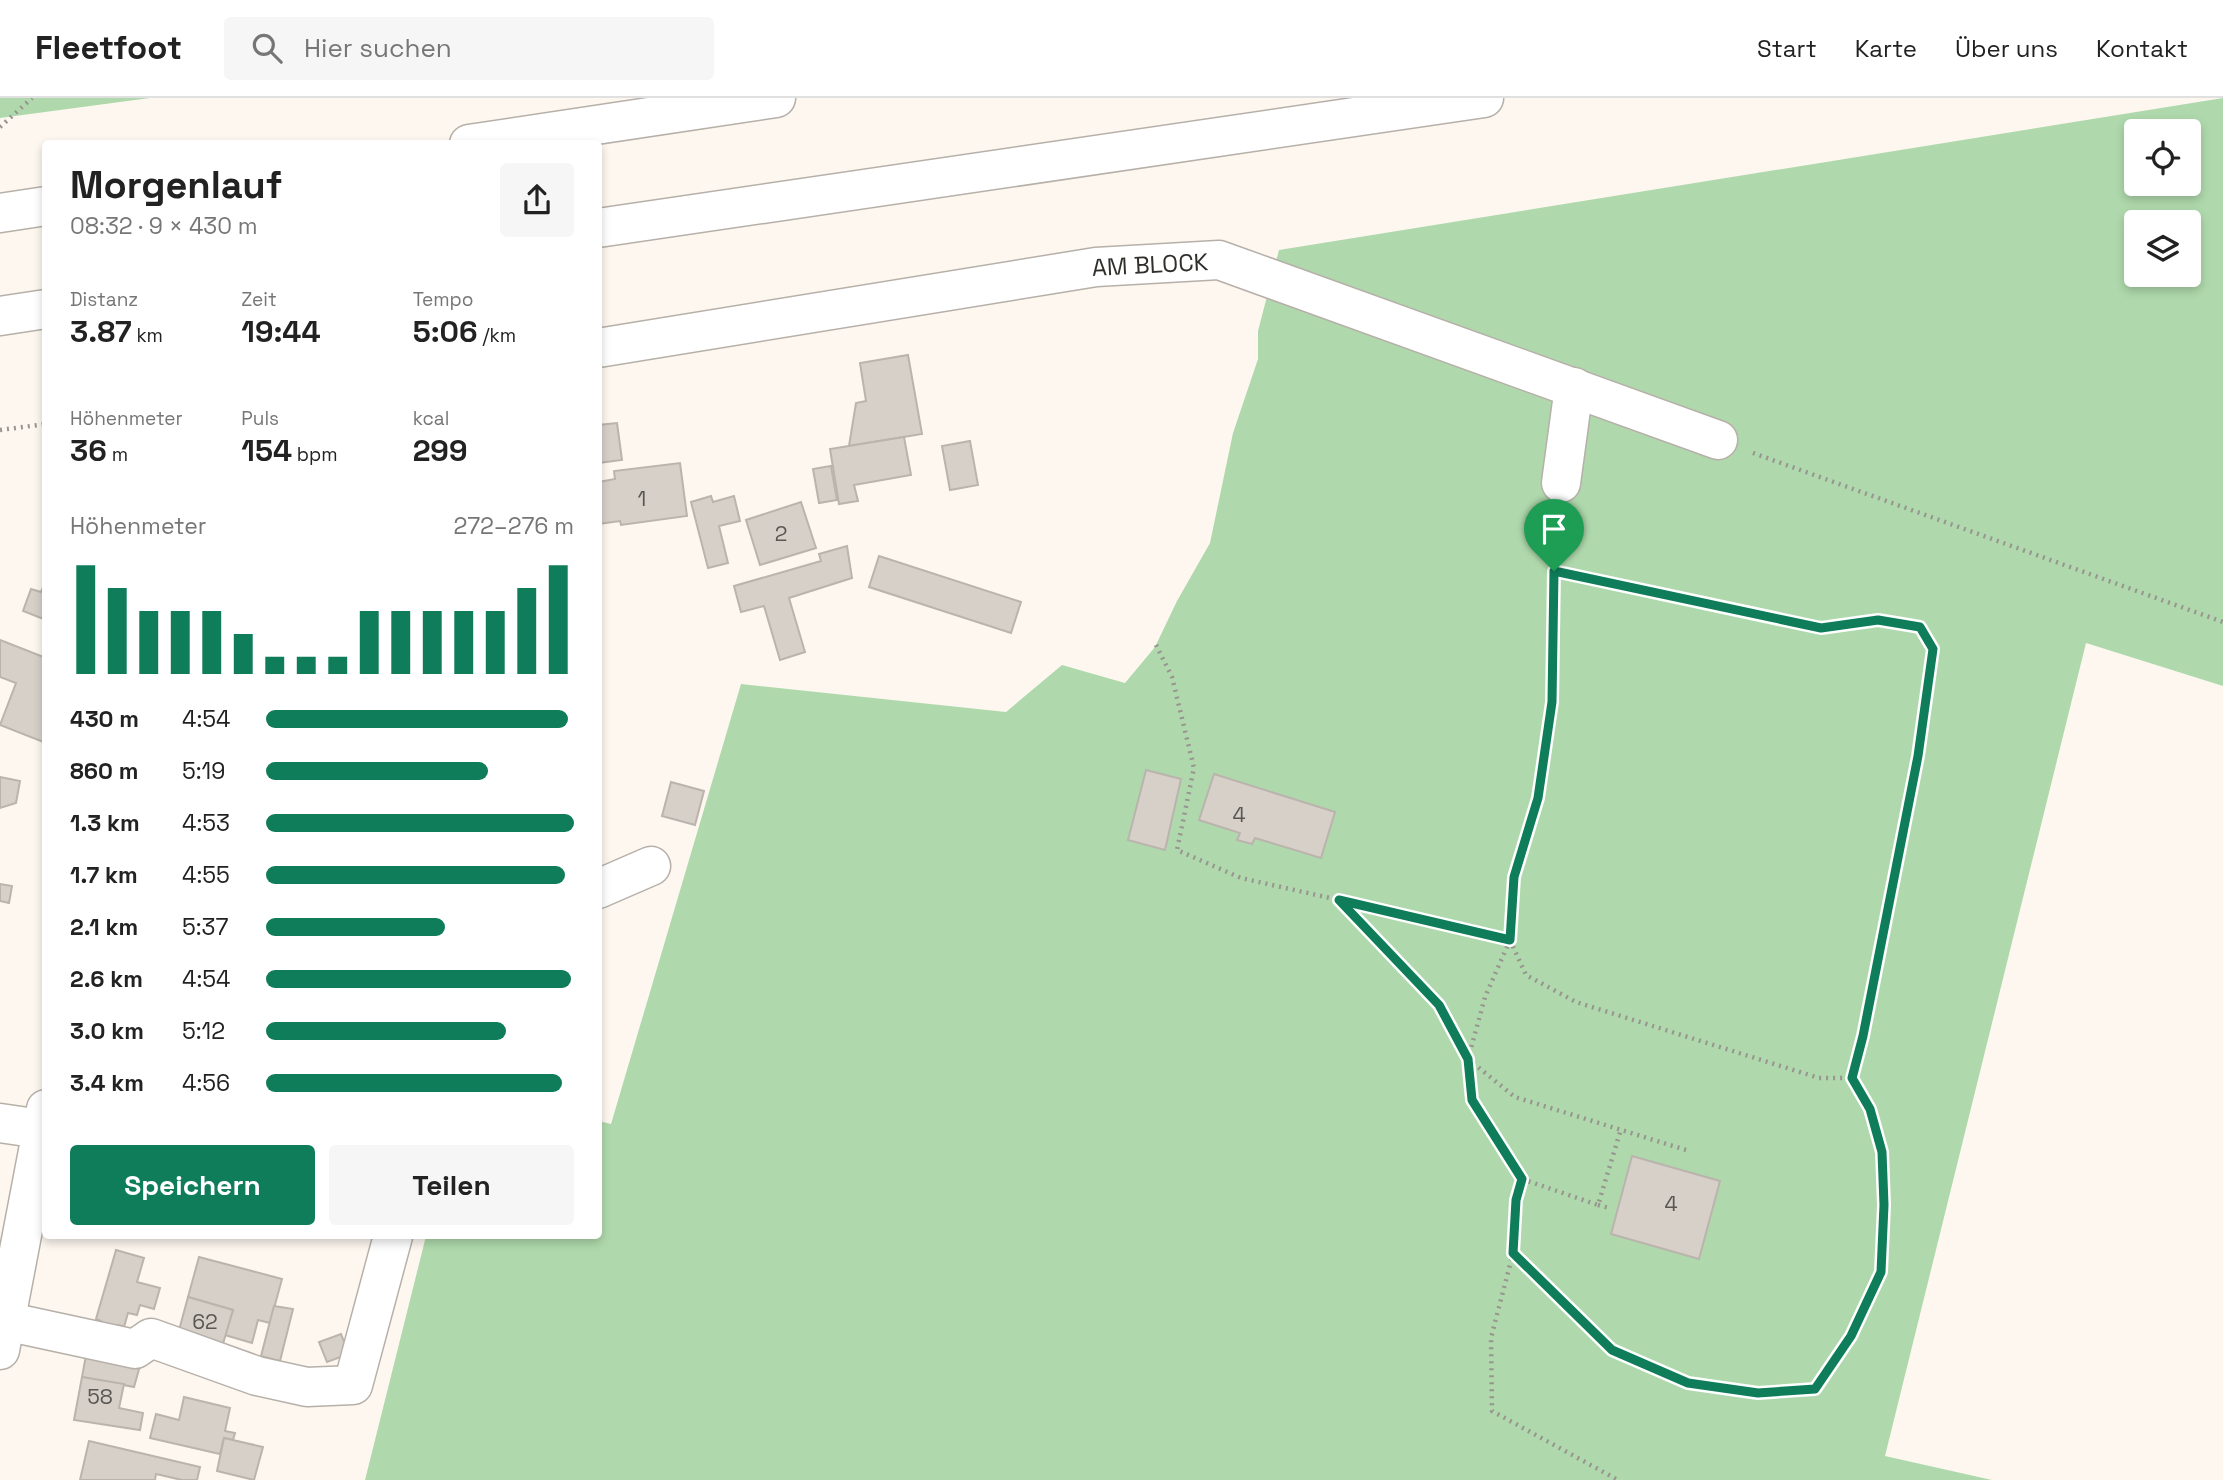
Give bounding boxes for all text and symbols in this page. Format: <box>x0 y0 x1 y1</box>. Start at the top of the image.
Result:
search box <box>224 17 714 80</box>
text: Fleetfoot <box>35 27 182 69</box>
icon: search <box>248 29 286 67</box>
text: Hier suchen <box>304 31 452 65</box>
text: Start <box>1757 33 1817 64</box>
text: Karte <box>1855 33 1917 64</box>
text: Über uns <box>1955 33 2058 64</box>
text: Kontakt <box>2096 33 2188 64</box>
map controls <box>2124 119 2201 287</box>
button: locate <box>2124 119 2201 196</box>
text: Morgenlauf <box>70 161 282 209</box>
button: share <box>500 163 574 237</box>
button: layers <box>2124 210 2201 287</box>
text: 08:32 · 9 × 430 m <box>70 211 258 241</box>
street label: AM BLOCK <box>1091 246 1209 283</box>
text: Distanz <box>70 287 138 312</box>
text: Zeit <box>241 287 277 312</box>
text: Tempo <box>413 287 474 312</box>
text: 3.87 <box>70 312 132 351</box>
text: 19:44 <box>241 312 321 351</box>
text: 5:06 <box>413 312 478 351</box>
text: km <box>132 323 163 348</box>
text: /km <box>478 323 516 348</box>
text: Höhenmeter <box>70 406 183 431</box>
text: Puls <box>241 406 279 431</box>
text: kcal <box>413 406 449 431</box>
text: 36 <box>70 431 107 470</box>
text: 154 <box>241 431 292 470</box>
text: 299 <box>413 431 467 470</box>
text: m <box>107 442 128 467</box>
text: bpm <box>292 442 338 467</box>
house number: 1 <box>638 485 646 512</box>
pin <box>1524 499 1584 571</box>
icon: arrive <box>1535 510 1573 548</box>
text: Höhenmeter <box>70 511 207 541</box>
text: 272–276 m <box>454 511 574 541</box>
house number: 2 <box>775 520 787 547</box>
text: 430 m <box>70 704 139 734</box>
text: 4:54 <box>182 704 230 734</box>
text: 860 m <box>70 756 138 786</box>
text: 5:19 <box>182 756 225 786</box>
house number: 4 <box>1232 801 1246 828</box>
text: 1.3 km <box>70 808 140 838</box>
text: 4:53 <box>182 808 230 838</box>
text: 1.7 km <box>70 860 138 890</box>
text: 4:55 <box>182 860 230 890</box>
text: 2.1 km <box>70 912 138 942</box>
text: 5:37 <box>182 912 228 942</box>
text: 2.6 km <box>70 964 143 994</box>
text: 4:54 <box>182 964 230 994</box>
text: 3.0 km <box>70 1016 144 1046</box>
text: 5:12 <box>182 1016 225 1046</box>
text: 3.4 km <box>70 1068 144 1098</box>
text: 4:56 <box>182 1068 230 1098</box>
button: Speichern <box>70 1145 315 1225</box>
button: Teilen <box>329 1145 574 1225</box>
house number: 4 <box>1664 1190 1678 1217</box>
house number: 62 <box>192 1308 218 1335</box>
house number: 58 <box>87 1383 113 1410</box>

